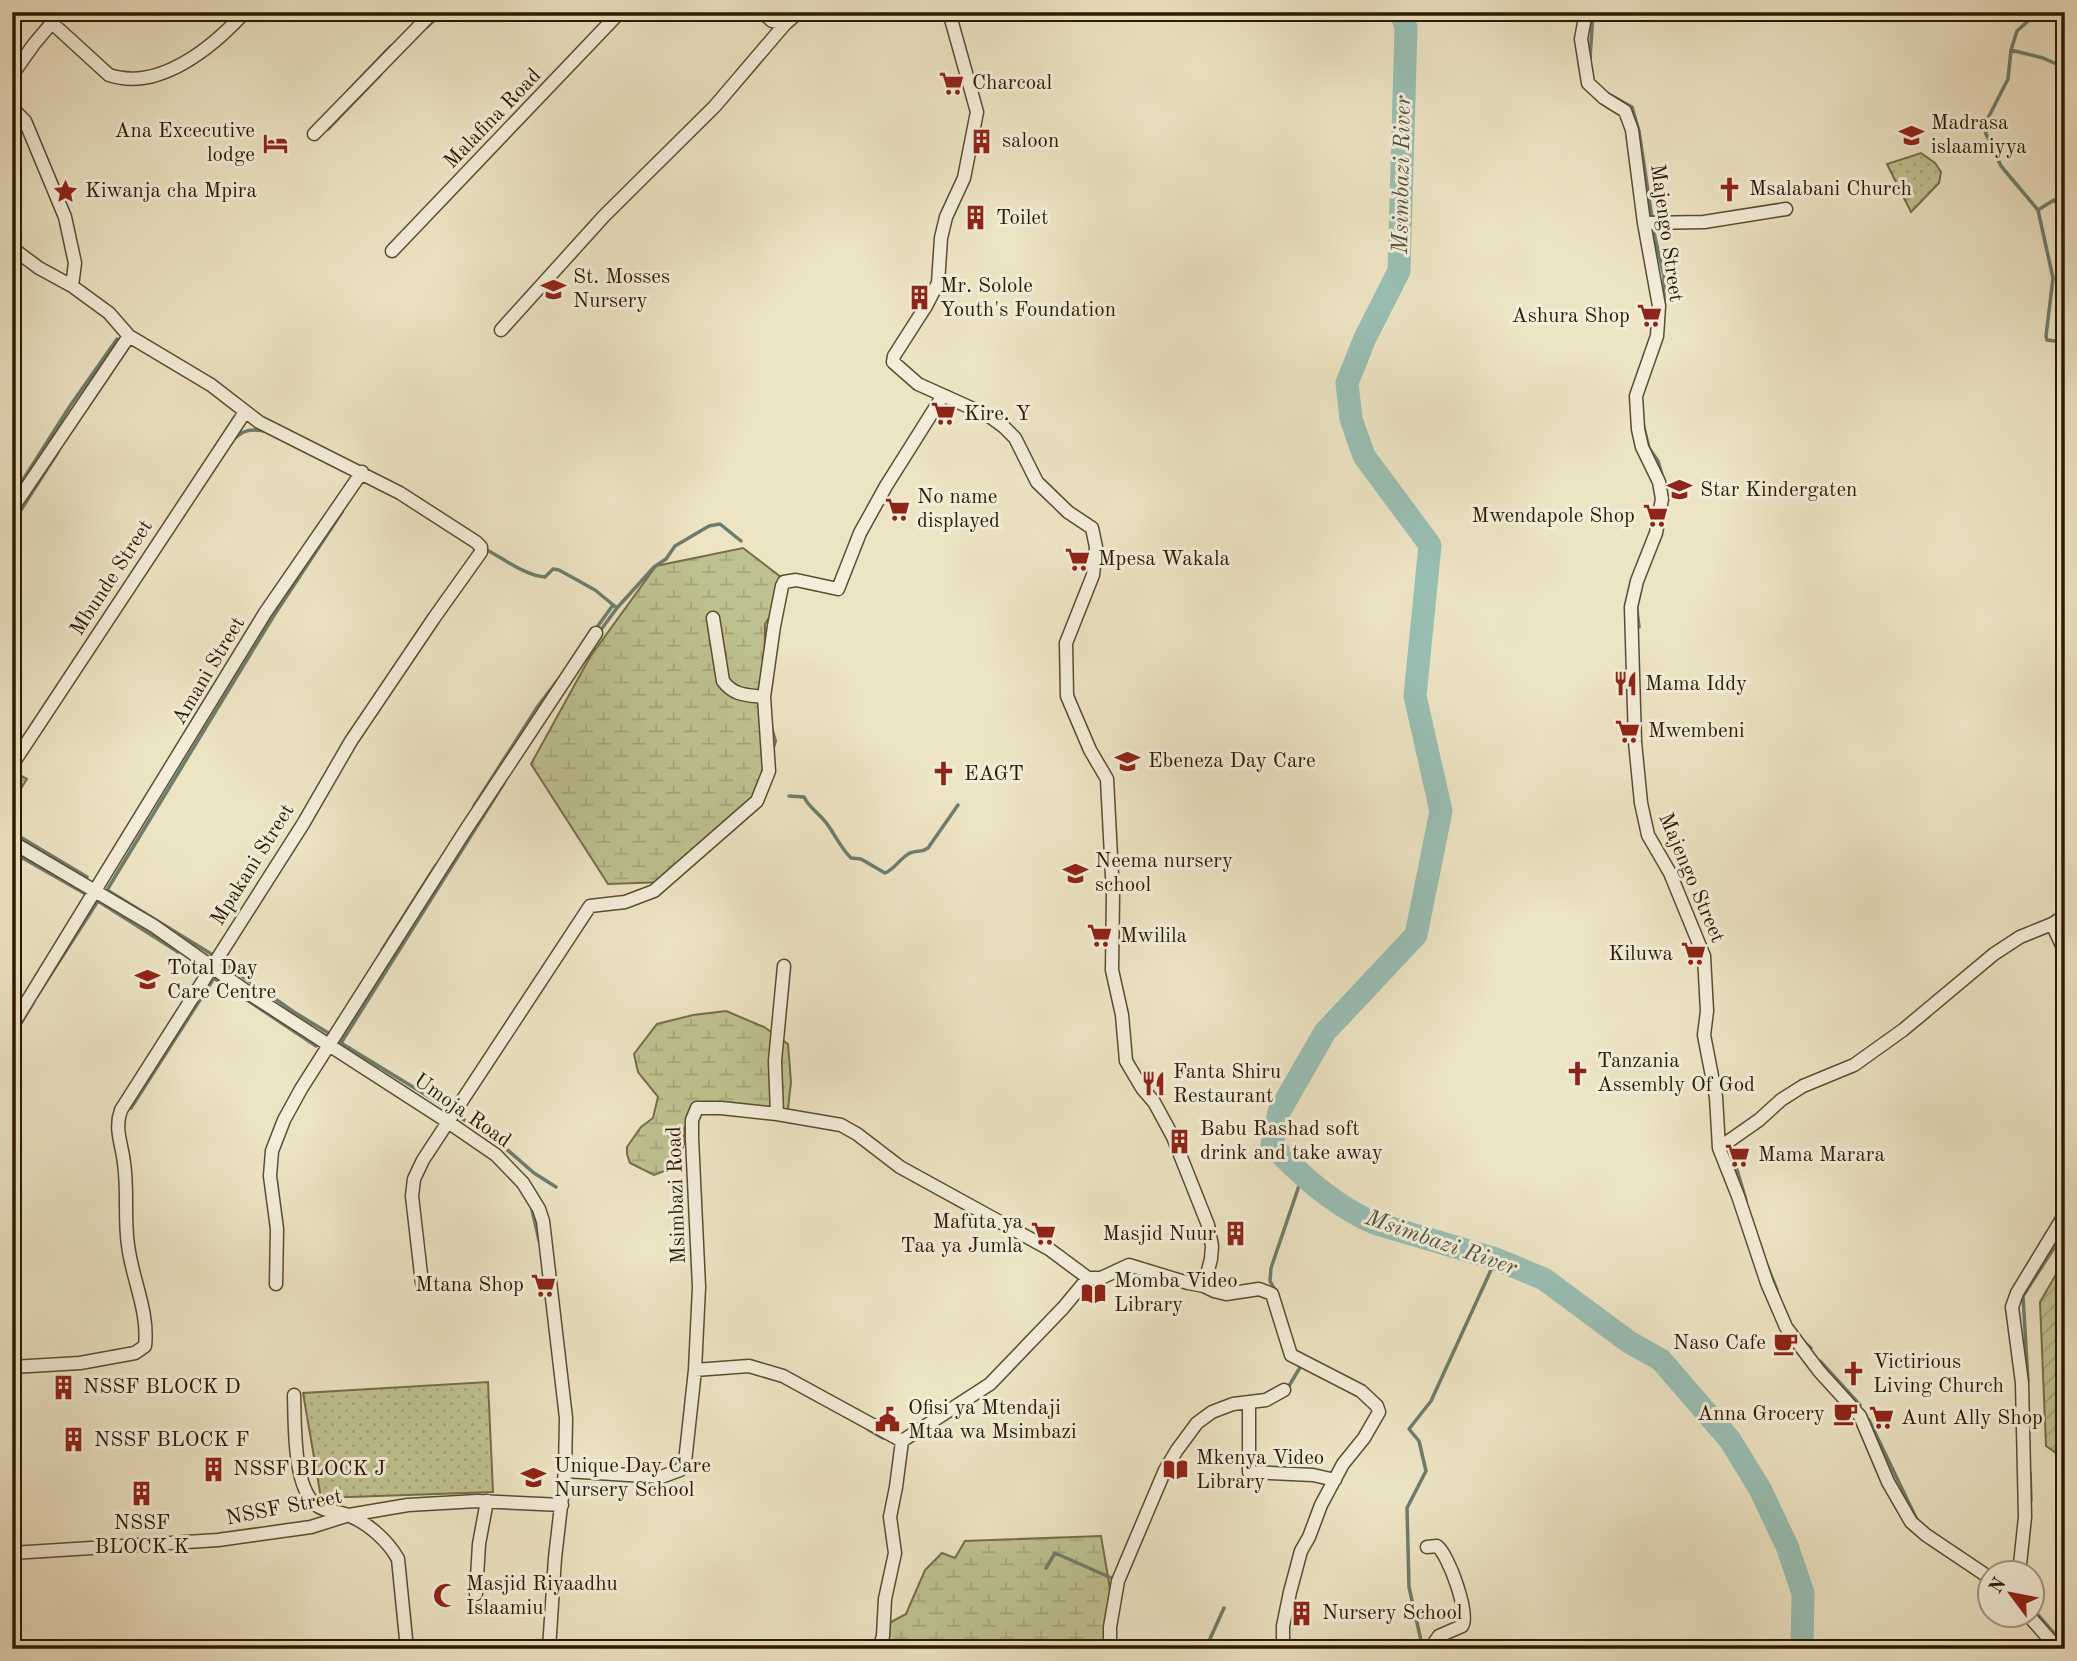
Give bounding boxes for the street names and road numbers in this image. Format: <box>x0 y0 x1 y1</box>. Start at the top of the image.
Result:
street label: Malafina Road <box>440 65 546 173</box>
street label: Majengo Street <box>1646 163 1686 303</box>
street label: Mbunde Street <box>67 516 157 640</box>
street label: Amani Street <box>169 613 249 729</box>
street label: Mpakani Street <box>207 801 299 929</box>
street label: Majengo Street <box>1654 810 1728 946</box>
street label: Umoja Road <box>410 1070 514 1152</box>
street label: Msimbazi Road <box>664 1126 690 1264</box>
street label: NSSF Street <box>224 1486 344 1530</box>

